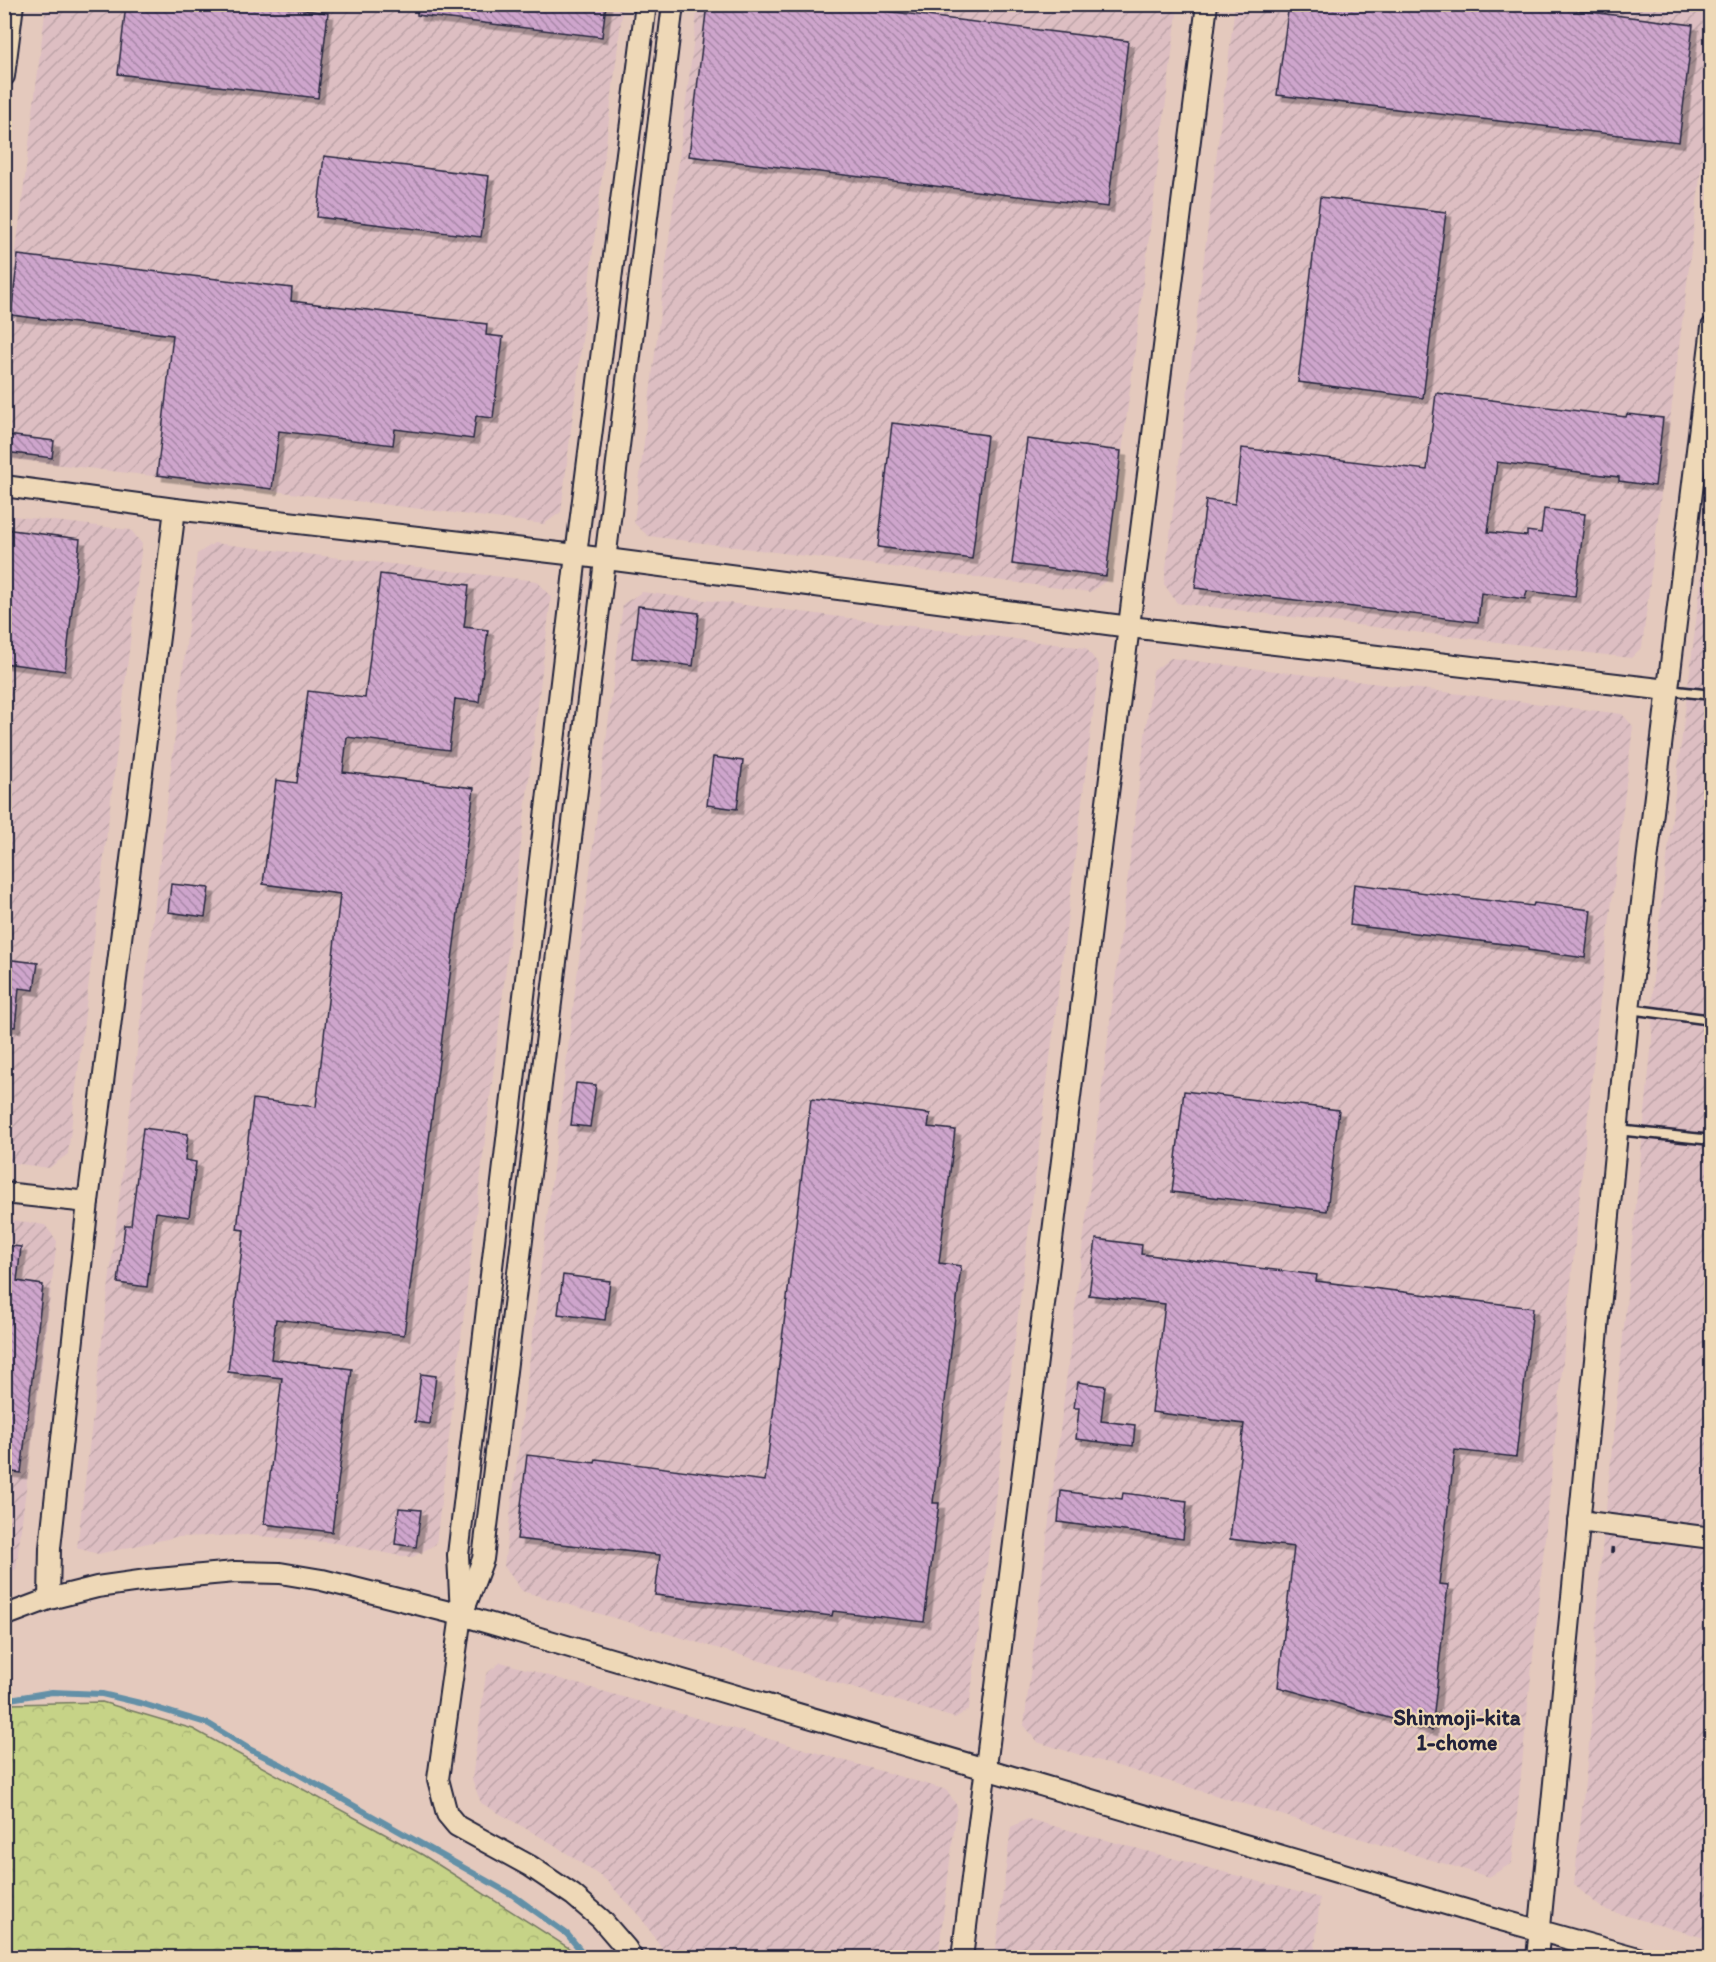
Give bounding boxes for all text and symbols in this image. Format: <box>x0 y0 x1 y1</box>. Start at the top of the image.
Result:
district label: Shinmoji-kita 1-chome <box>1393 1704 1521 1756</box>

